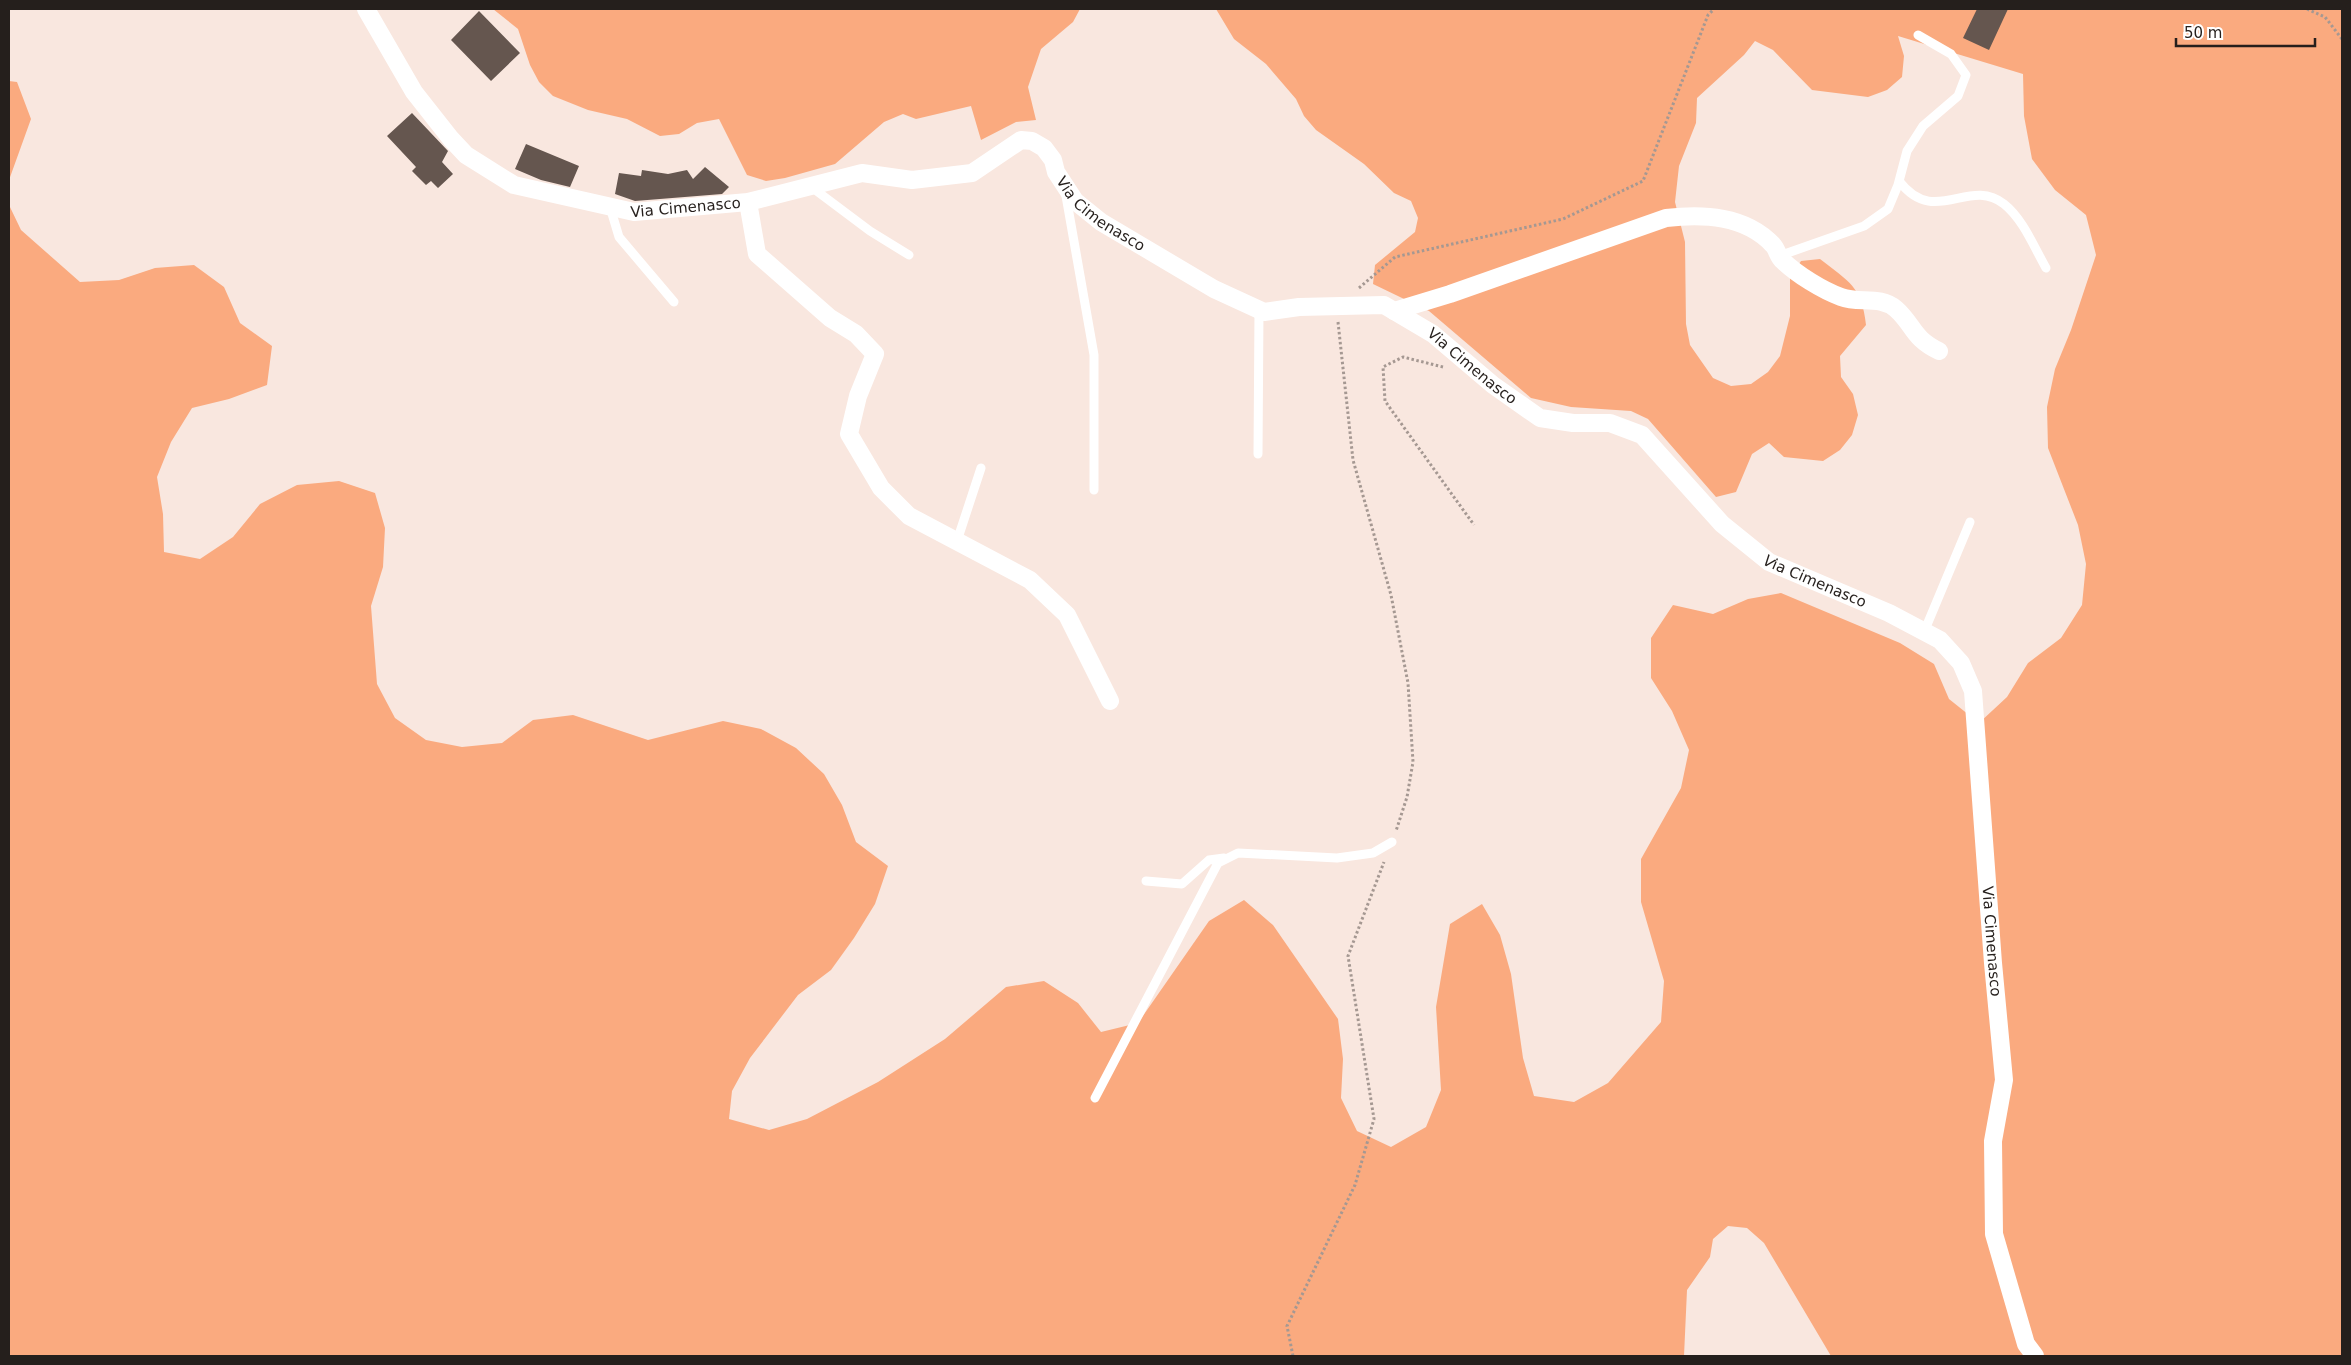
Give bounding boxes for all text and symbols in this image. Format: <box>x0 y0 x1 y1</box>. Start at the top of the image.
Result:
scale bar <box>2176 15 2315 47</box>
text: 50 m <box>2184 24 2222 42</box>
street label: Via Cimenasco <box>1052 173 1148 255</box>
street label: Via Cimenasco <box>630 194 741 221</box>
street label: Via Cimenasco <box>1424 324 1520 408</box>
street label: Via Cimenasco <box>1759 552 1869 611</box>
street label: Via Cimenasco <box>1978 886 2005 997</box>

